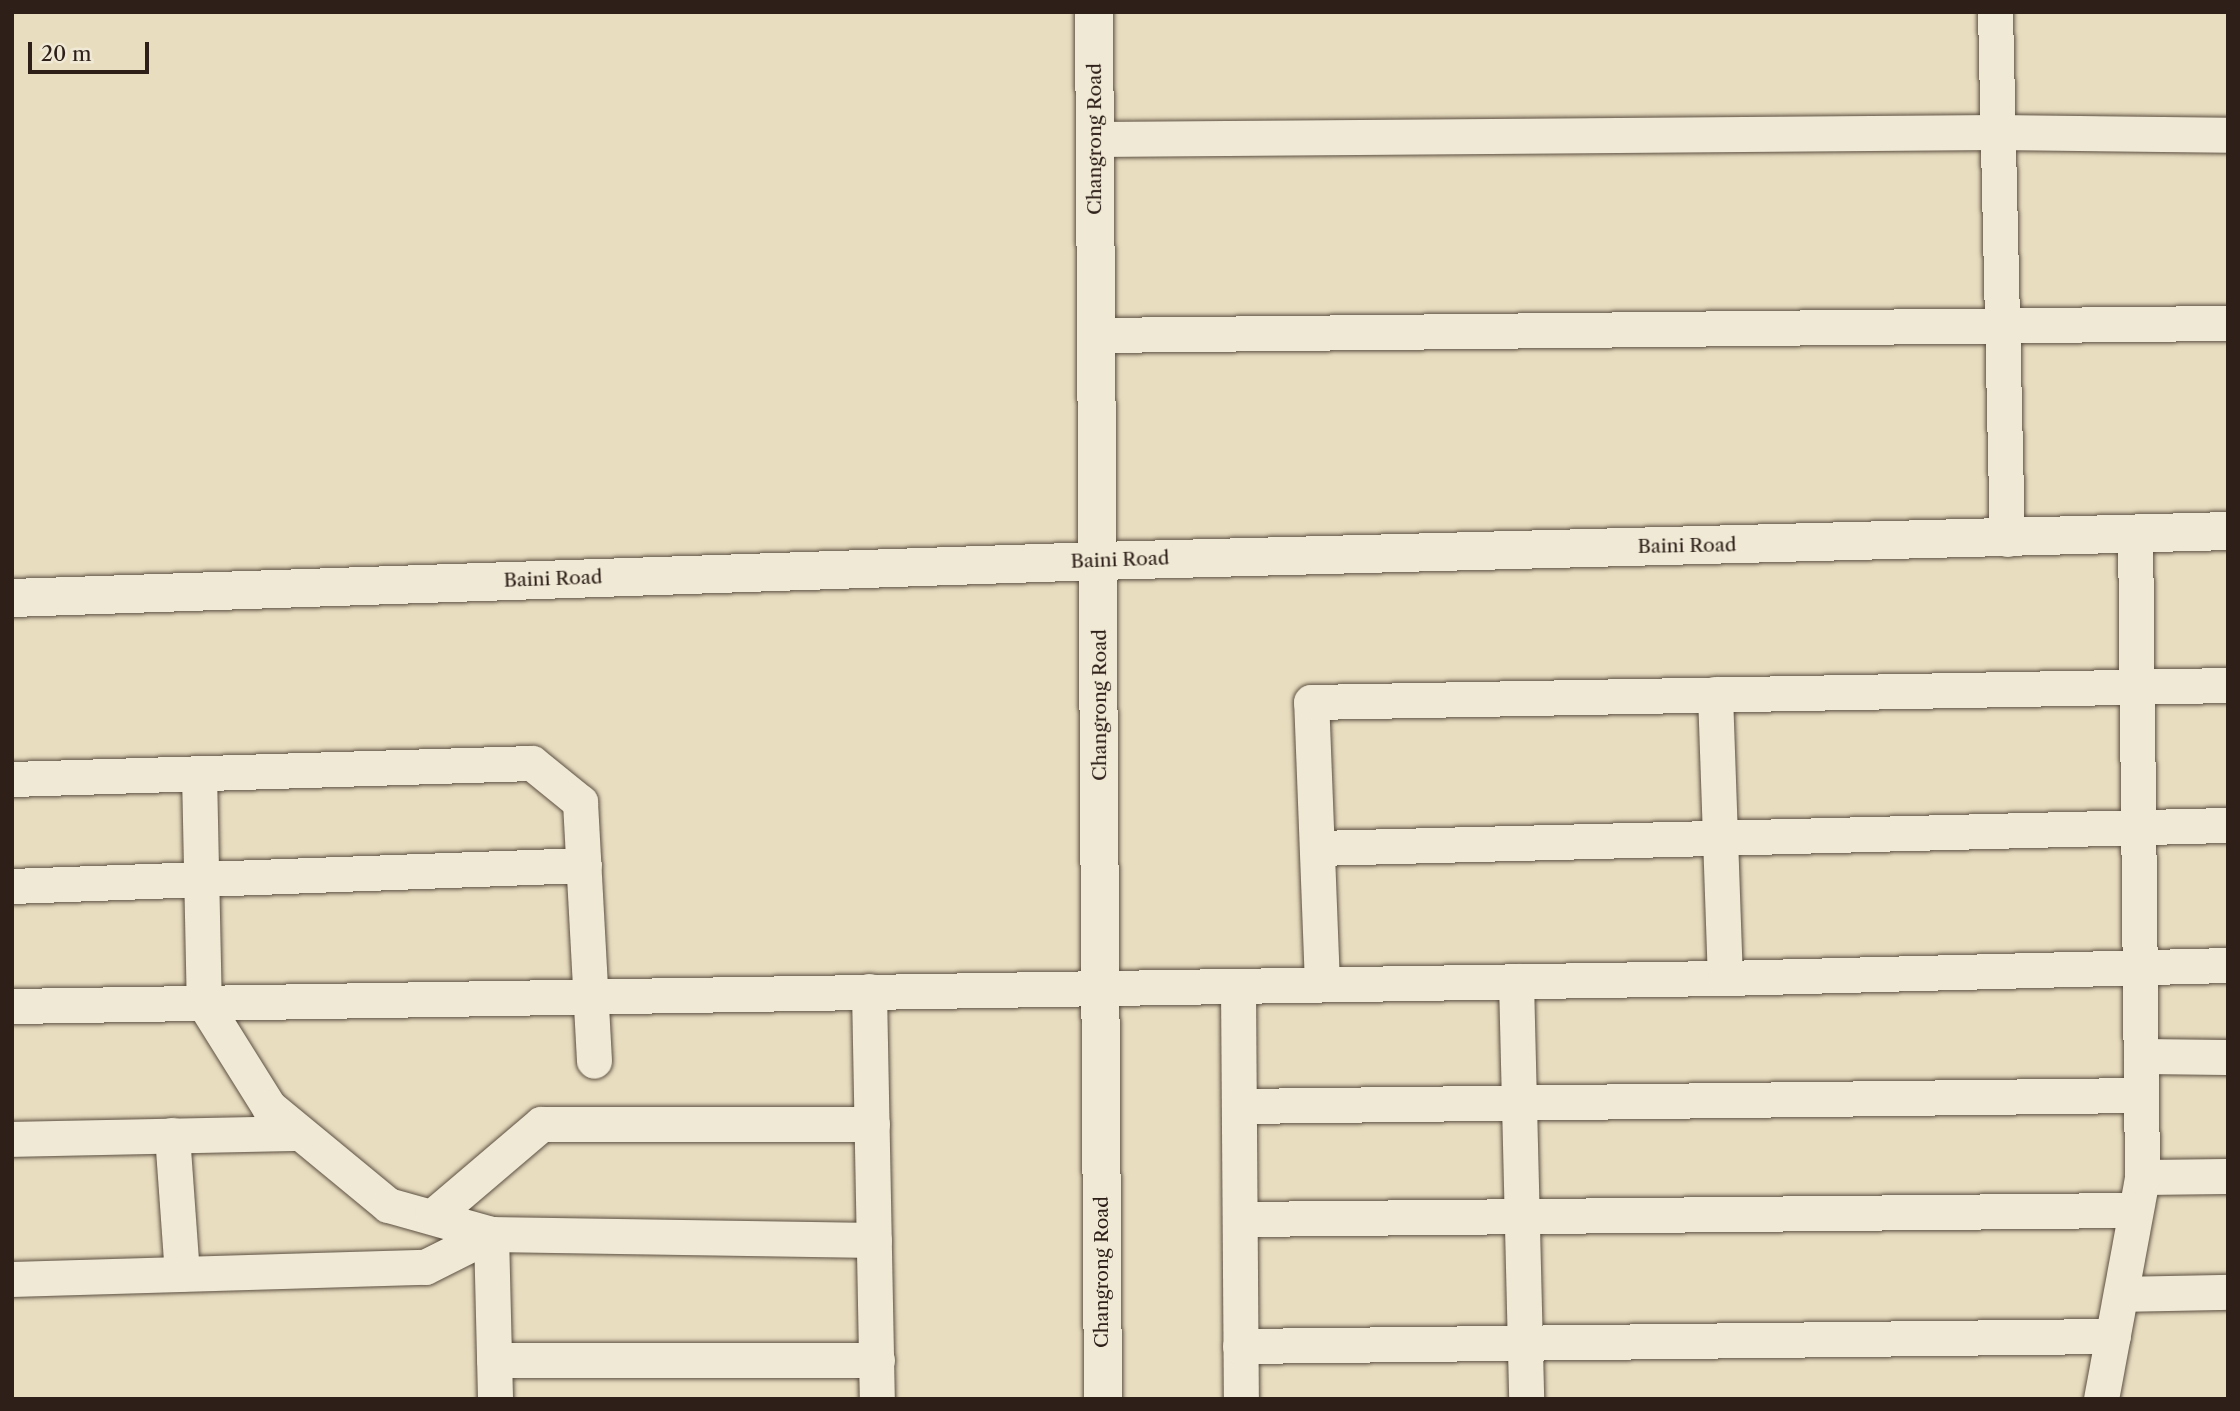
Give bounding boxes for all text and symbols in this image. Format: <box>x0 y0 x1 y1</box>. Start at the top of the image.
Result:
scale bar <box>32 28 152 72</box>
text: 20 m <box>41 41 92 66</box>
street label: Changrong Road <box>1084 63 1106 215</box>
street label: Baini Road <box>1637 534 1737 558</box>
street label: Baini Road <box>1070 547 1170 573</box>
street label: Baini Road <box>503 566 603 592</box>
street label: Changrong Road <box>1089 629 1111 781</box>
street label: Changrong Road <box>1091 1196 1113 1348</box>

